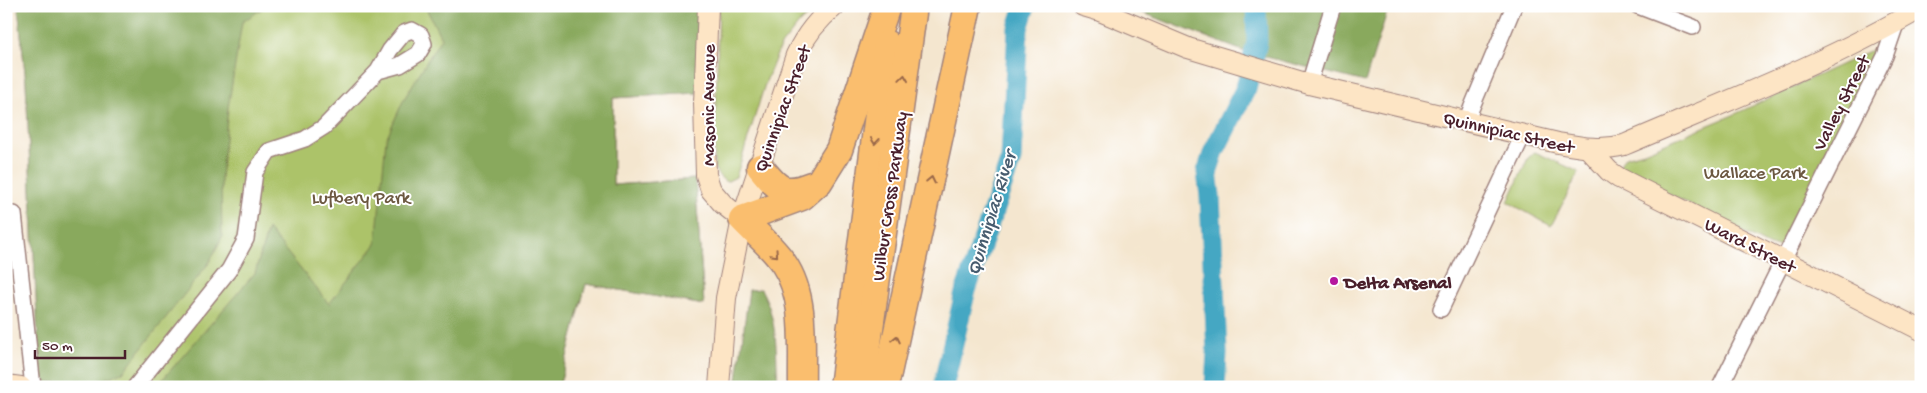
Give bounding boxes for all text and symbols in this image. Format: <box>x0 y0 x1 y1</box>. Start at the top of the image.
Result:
street label: Quinnipiac Street <box>751 40 819 176</box>
street label: Masonic Avenue <box>699 44 722 166</box>
street label: Valley Street <box>1809 50 1878 156</box>
one-way arrow <box>898 74 909 82</box>
street label: Quinnipiac Street <box>1441 108 1578 161</box>
street label: Wilbur Cross Parkway <box>868 110 915 283</box>
one-way arrow <box>870 138 881 146</box>
water label: Quinnipiac River <box>964 146 1024 279</box>
park label: Wallace Park <box>1704 163 1808 186</box>
one-way arrow <box>925 176 935 185</box>
park label: Lufbery Park <box>312 188 412 211</box>
street label: Ward Street <box>1700 214 1801 281</box>
one-way arrow <box>769 249 778 258</box>
place label: Delta Arsenal <box>1342 273 1452 296</box>
marker: Delta Arsenal <box>1328 275 1340 287</box>
scale bar <box>35 328 125 360</box>
one-way arrow <box>890 335 901 344</box>
text: 50 m <box>42 338 73 356</box>

